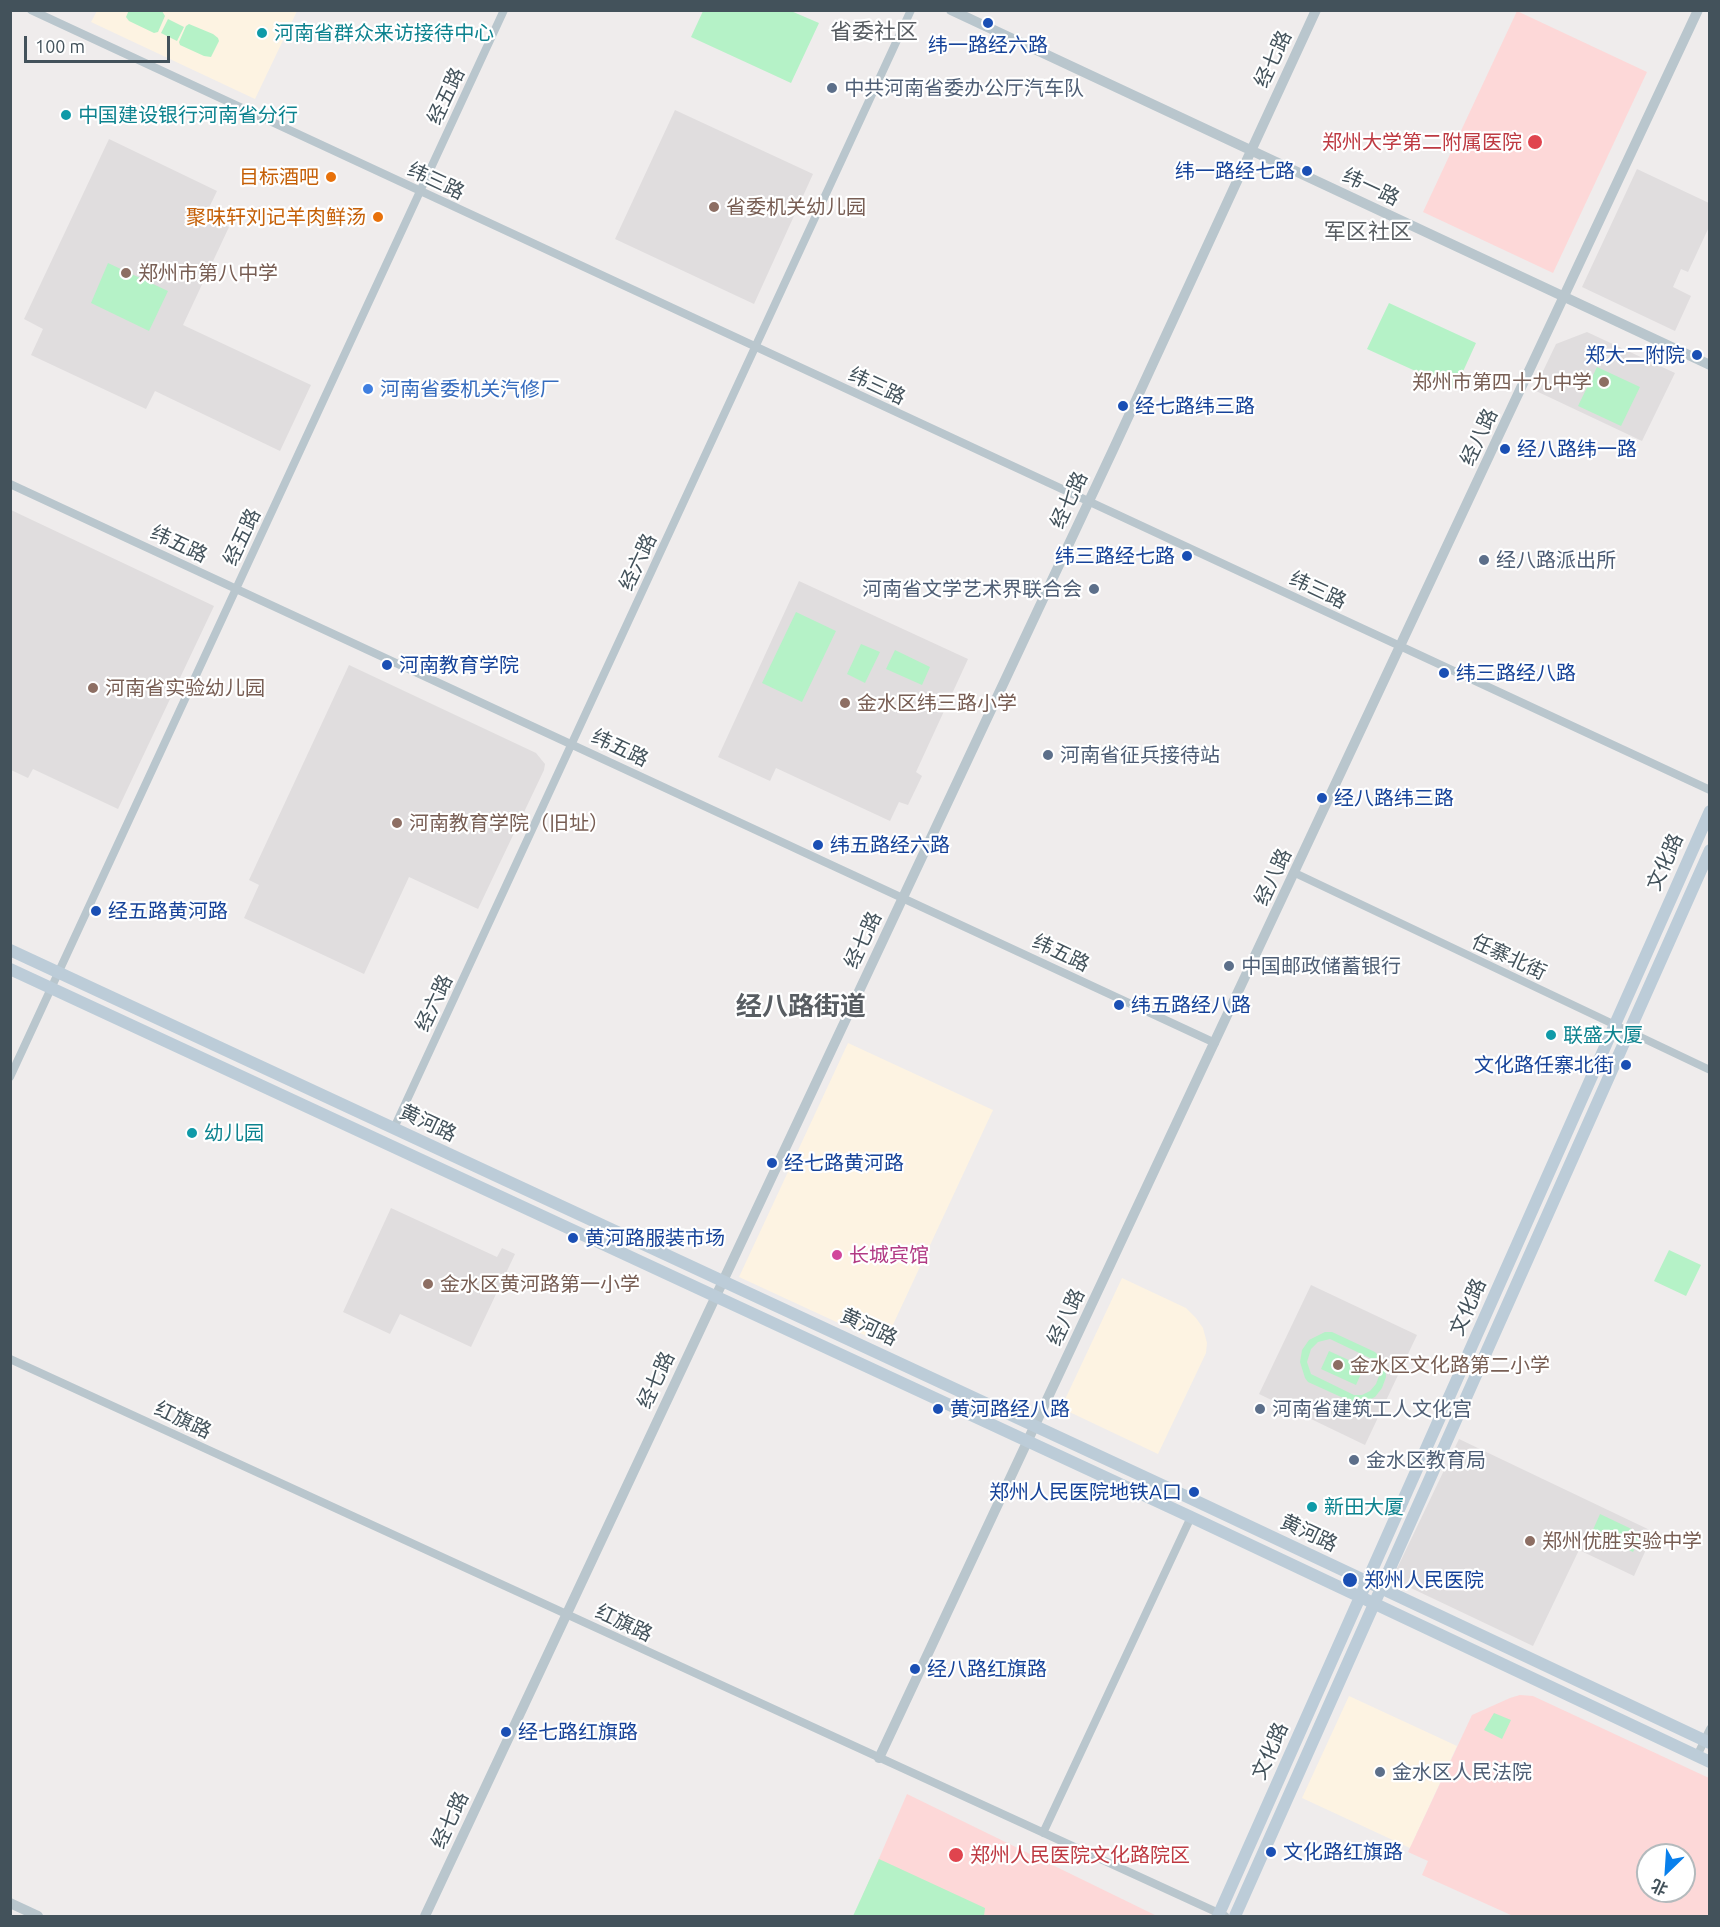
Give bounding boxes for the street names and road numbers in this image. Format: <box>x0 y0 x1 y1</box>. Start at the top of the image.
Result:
street label: 经七路 <box>1249 27 1297 91</box>
street label: 经五路 <box>422 64 470 128</box>
street label: 纬三路 <box>404 157 468 205</box>
street label: 纬一路 <box>1339 163 1403 211</box>
street label: 纬三路 <box>845 362 909 410</box>
street label: 经八路 <box>1455 405 1503 469</box>
street label: 经七路 <box>1045 468 1093 532</box>
street label: 经五路 <box>218 505 266 569</box>
street label: 纬五路 <box>147 520 211 568</box>
street label: 经六路 <box>614 530 662 594</box>
street label: 纬三路 <box>1286 566 1350 614</box>
street label: 纬五路 <box>588 724 652 772</box>
street label: 文化路 <box>1642 830 1688 894</box>
street label: 经八路 <box>1249 845 1297 909</box>
street label: 经七路 <box>839 908 887 972</box>
street label: 纬五路 <box>1029 929 1093 977</box>
street label: 任寨北街 <box>1468 929 1550 985</box>
street label: 经六路 <box>410 971 458 1035</box>
street label: 黄河路 <box>396 1099 460 1147</box>
street label: 文化路 <box>1445 1275 1491 1339</box>
street label: 经八路 <box>1042 1285 1090 1349</box>
street label: 黄河路 <box>837 1303 901 1351</box>
street label: 经七路 <box>632 1348 680 1412</box>
street label: 红旗路 <box>151 1396 215 1444</box>
street label: 黄河路 <box>1277 1509 1341 1557</box>
street label: 红旗路 <box>592 1599 656 1647</box>
street label: 文化路 <box>1247 1719 1293 1783</box>
street label: 经七路 <box>426 1788 474 1852</box>

